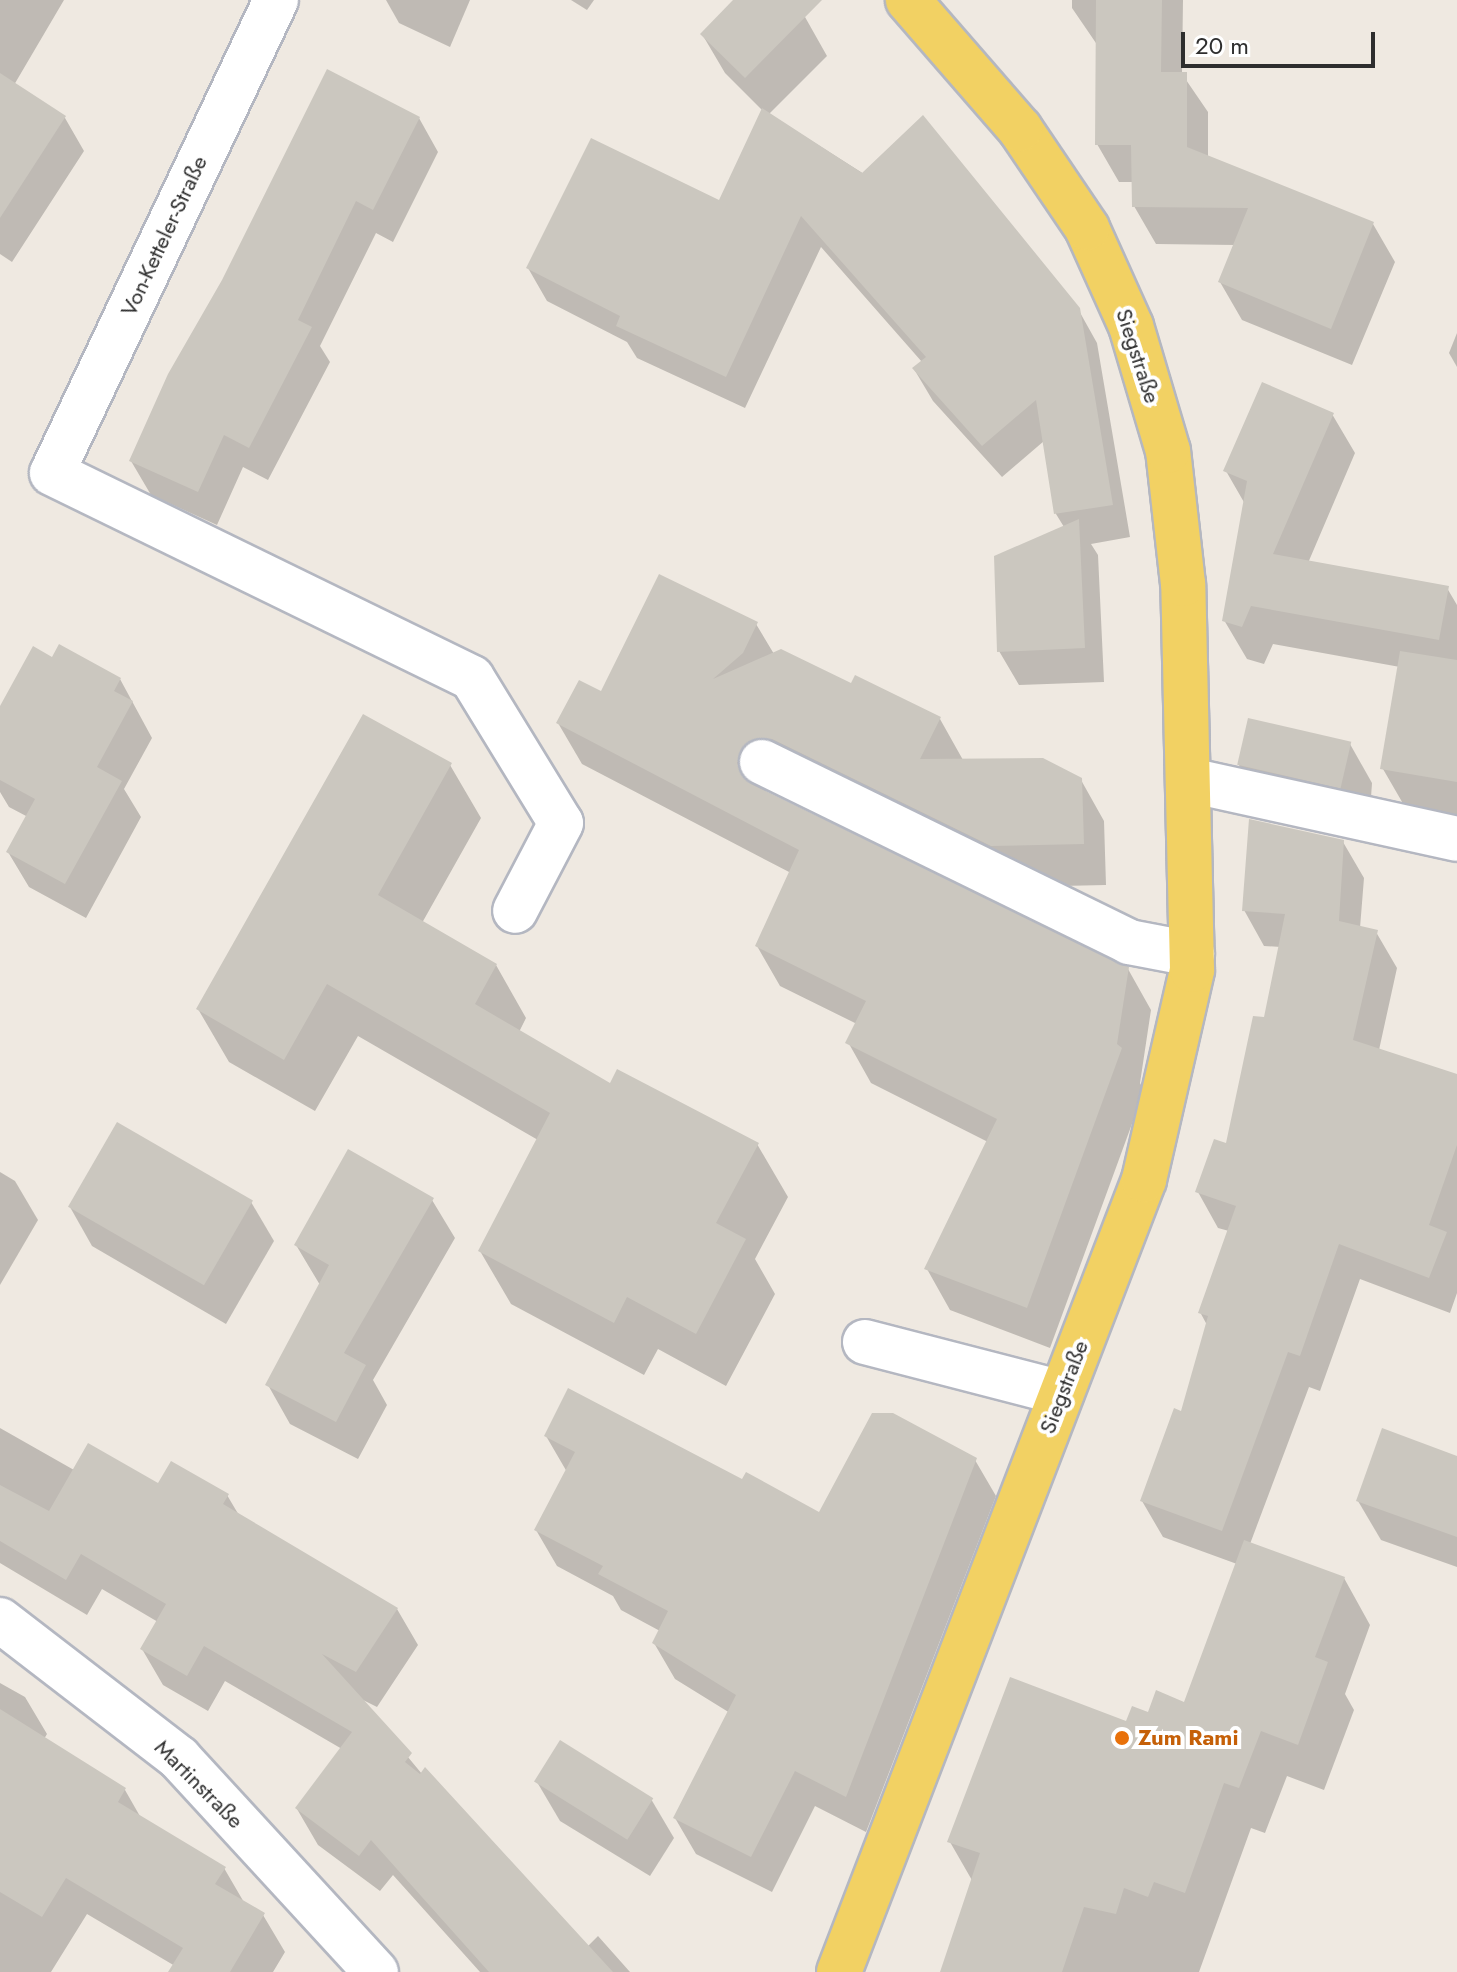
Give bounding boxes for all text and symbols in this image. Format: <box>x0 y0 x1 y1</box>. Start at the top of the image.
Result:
scale bar <box>1185 16 1379 66</box>
text: 20 m <box>1195 28 1249 63</box>
street label: Von-Ketteler-Straße <box>115 152 213 320</box>
street label: Siegstraße <box>1110 305 1166 407</box>
street label: Siegstraße <box>1034 1337 1094 1437</box>
place label: Zum Rami <box>1138 1725 1238 1751</box>
marker: Zum Rami <box>1113 1729 1131 1747</box>
street label: Martinstraße <box>149 1734 249 1834</box>

